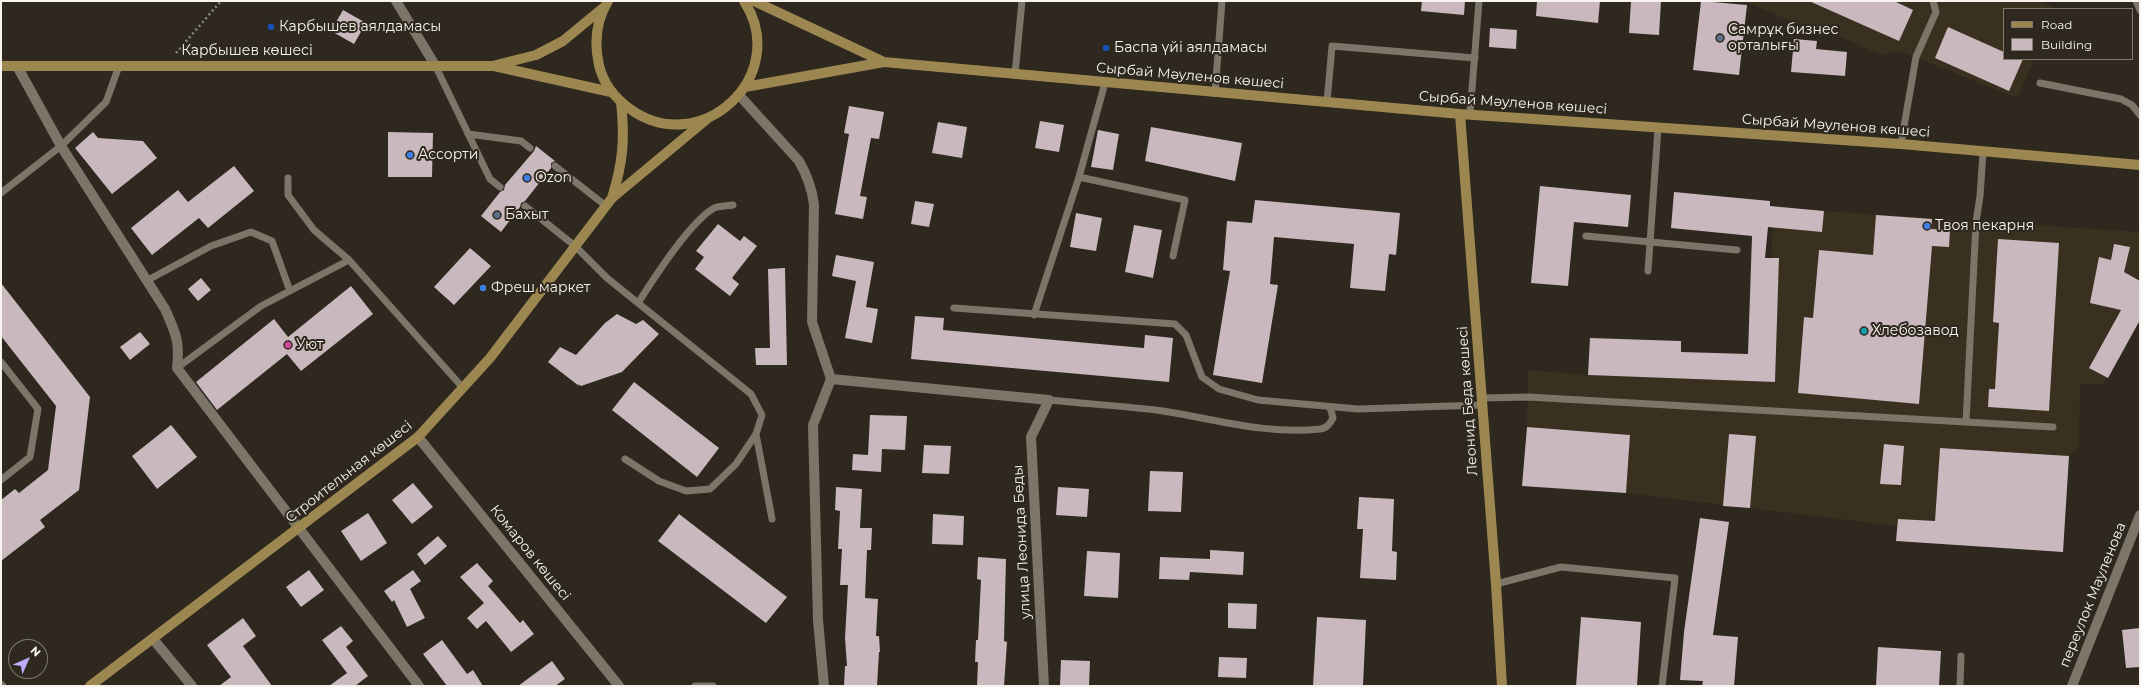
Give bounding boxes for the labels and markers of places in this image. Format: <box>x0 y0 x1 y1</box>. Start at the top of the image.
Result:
place label: Карбышев аялдамасы <box>279 19 441 35</box>
marker: Карбышев аялдамасы <box>266 22 276 32</box>
place label: Самрұқ бизнес орталығы <box>1728 22 1838 54</box>
marker: Самрұқ бизнес орталығы <box>1715 33 1725 43</box>
place label: Баспа үйі аялдамасы <box>1114 40 1267 56</box>
marker: Баспа үйі аялдамасы <box>1101 43 1111 53</box>
place label: Ассорти <box>418 147 478 163</box>
marker: Ассорти <box>405 150 415 160</box>
place label: Ozon <box>535 170 572 186</box>
marker: Ozon <box>522 173 532 183</box>
place label: Бахыт <box>505 207 548 223</box>
marker: Бахыт <box>492 210 502 220</box>
place label: Твоя пекарня <box>1935 218 2034 234</box>
marker: Твоя пекарня <box>1922 221 1932 231</box>
place label: Фреш маркет <box>491 280 590 296</box>
marker: Фреш маркет <box>478 283 488 293</box>
place label: Хлебозавод <box>1872 323 1959 339</box>
marker: Хлебозавод <box>1859 326 1869 336</box>
place label: Уют <box>296 337 323 353</box>
marker: Уют <box>283 340 293 350</box>

